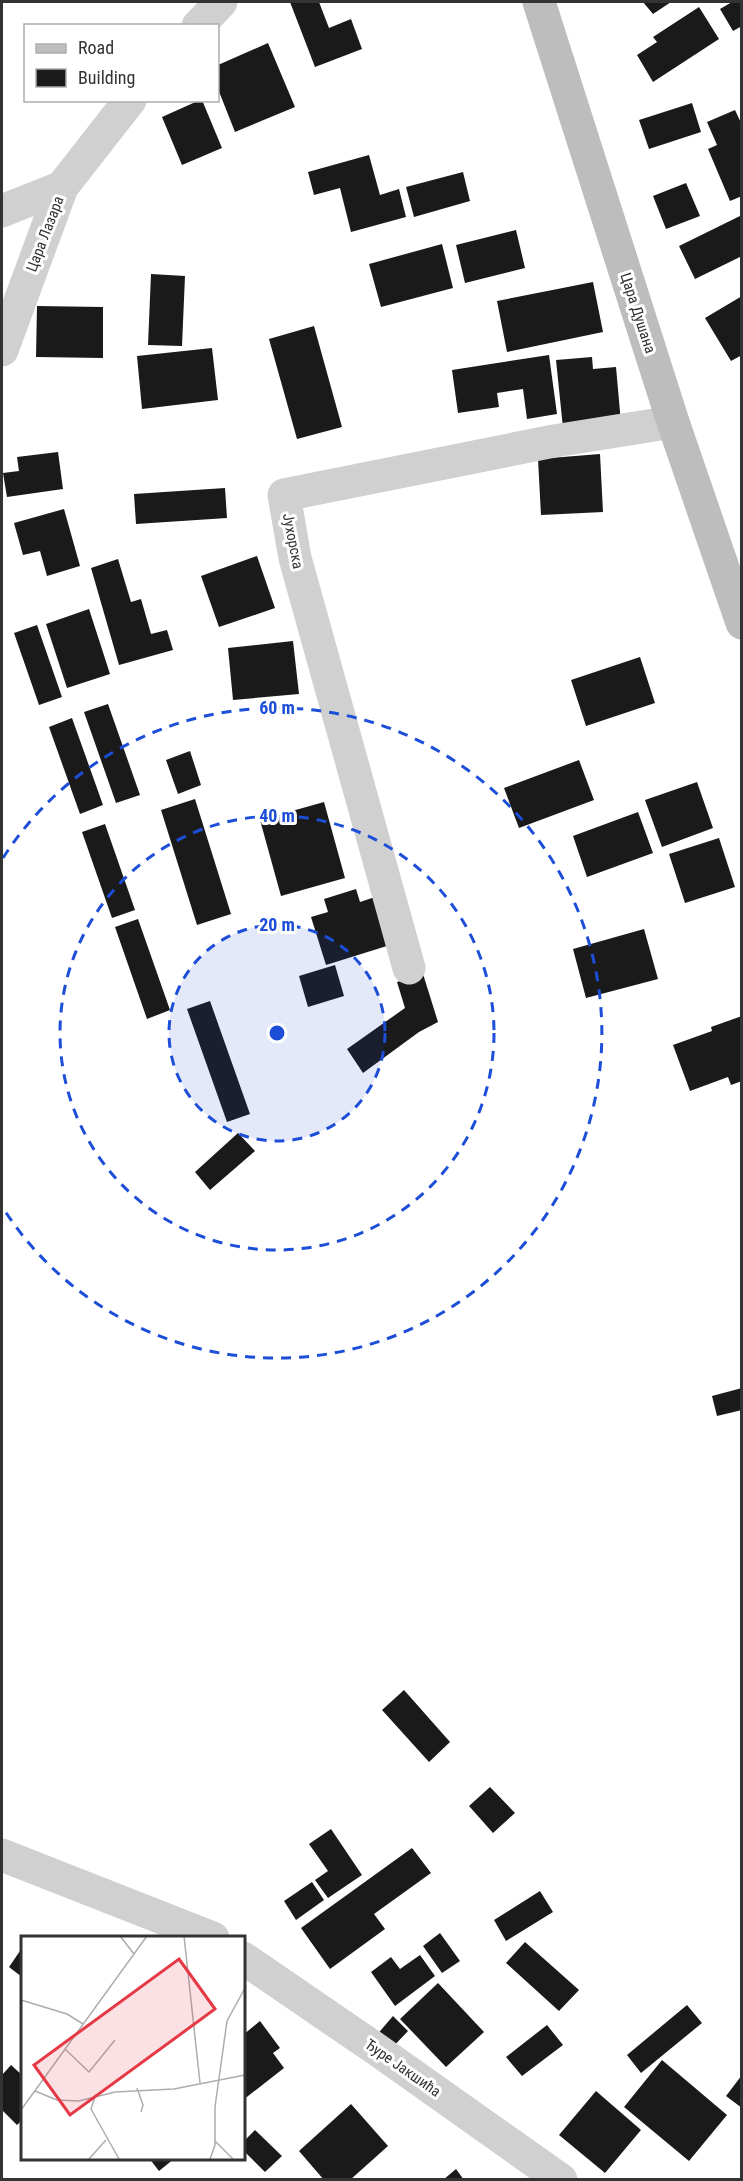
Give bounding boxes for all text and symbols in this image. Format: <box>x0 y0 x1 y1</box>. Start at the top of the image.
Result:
legend <box>24 24 219 102</box>
text: Road <box>78 37 114 58</box>
text: Building <box>78 67 135 88</box>
street label: Цара Лазара <box>22 194 68 274</box>
street label: Цара Душана <box>617 270 659 356</box>
street label: Јухорска <box>279 512 307 570</box>
text: 60 m <box>259 697 295 718</box>
text: 40 m <box>259 805 295 826</box>
text: 20 m <box>259 914 295 935</box>
centre of rings <box>267 1023 287 1043</box>
inset map <box>21 1936 244 2160</box>
street label: Ђуре Јакшића <box>362 2035 444 2101</box>

